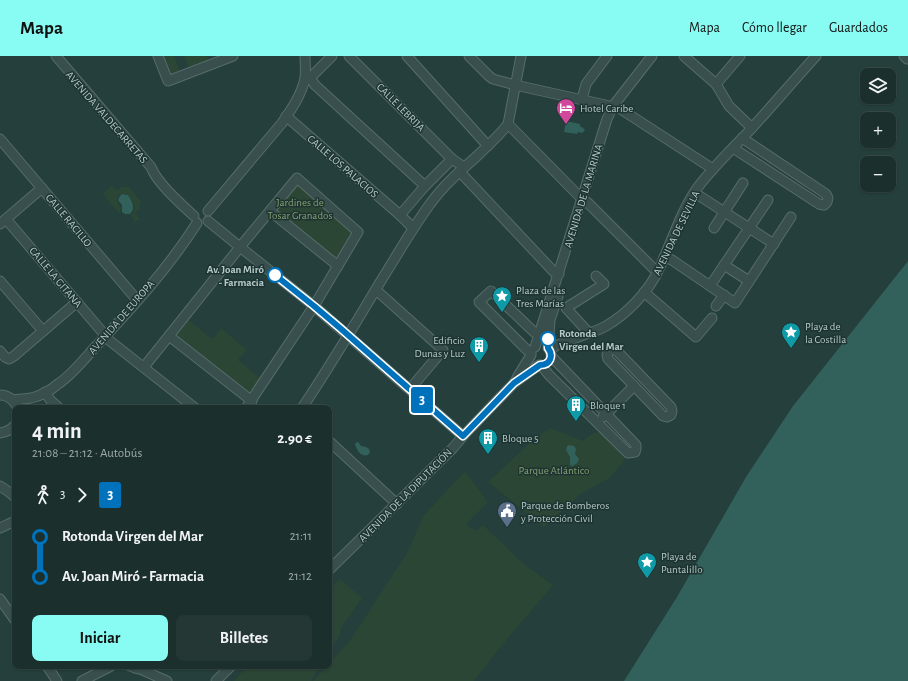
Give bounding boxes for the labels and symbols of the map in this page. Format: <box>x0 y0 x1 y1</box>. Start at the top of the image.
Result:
street label: AVENIDA VALDECARRETAS <box>64 69 150 166</box>
street label: CALLE LEBRIJA <box>375 81 427 134</box>
hotel icon: Hotel Caribe <box>555 97 577 125</box>
place label: Hotel Caribe <box>580 103 633 114</box>
street label: CALLE LOS PALACIOS <box>305 133 380 200</box>
street label: AVENIDA DE LA MARINA <box>562 142 605 249</box>
street label: AVENIDA DE SEVILLA <box>651 189 702 277</box>
street label: CALLE RACILLO <box>43 192 94 249</box>
park label: Jardines de Tosar Granados <box>267 197 333 221</box>
street label: CALLE LA GITANA <box>27 245 85 310</box>
place label: Av. Joan Miró - Farmacia <box>207 264 265 288</box>
marker: Av. Joan Miró - Farmacia <box>267 267 283 283</box>
street label: AVENIDA DE EUROPA <box>86 278 157 356</box>
place icon: Plaza de las Tres Marías <box>491 285 513 313</box>
place label: Plaza de las Tres Marías <box>516 285 565 309</box>
place icon: Playa de la Costilla <box>780 321 802 349</box>
place label: Playa de la Costilla <box>805 321 846 345</box>
place label: Rotonda Virgen del Mar <box>559 328 624 352</box>
marker: Rotonda Virgen del Mar <box>540 331 556 347</box>
place label: Edificio Dunas y Luz <box>415 335 465 359</box>
building icon: Edificio Dunas y Luz <box>468 335 490 363</box>
line badge: 3 <box>409 387 435 413</box>
building icon: Bloque 1 <box>565 394 587 422</box>
place label: Bloque 1 <box>590 400 626 411</box>
building icon: Bloque 5 <box>477 427 499 455</box>
place label: Bloque 5 <box>502 433 539 444</box>
street label: AVENIDA DE LA DIPUTACIÓN <box>356 446 454 544</box>
park label: Parque Atlántico <box>519 465 589 476</box>
public building icon: Parque de Bomberos y Protección Civil <box>496 500 518 528</box>
place label: Parque de Bomberos y Protección Civil <box>520 500 609 524</box>
place icon: Playa de Puntalillo <box>636 551 658 579</box>
place label: Playa de Puntalillo <box>661 551 703 575</box>

